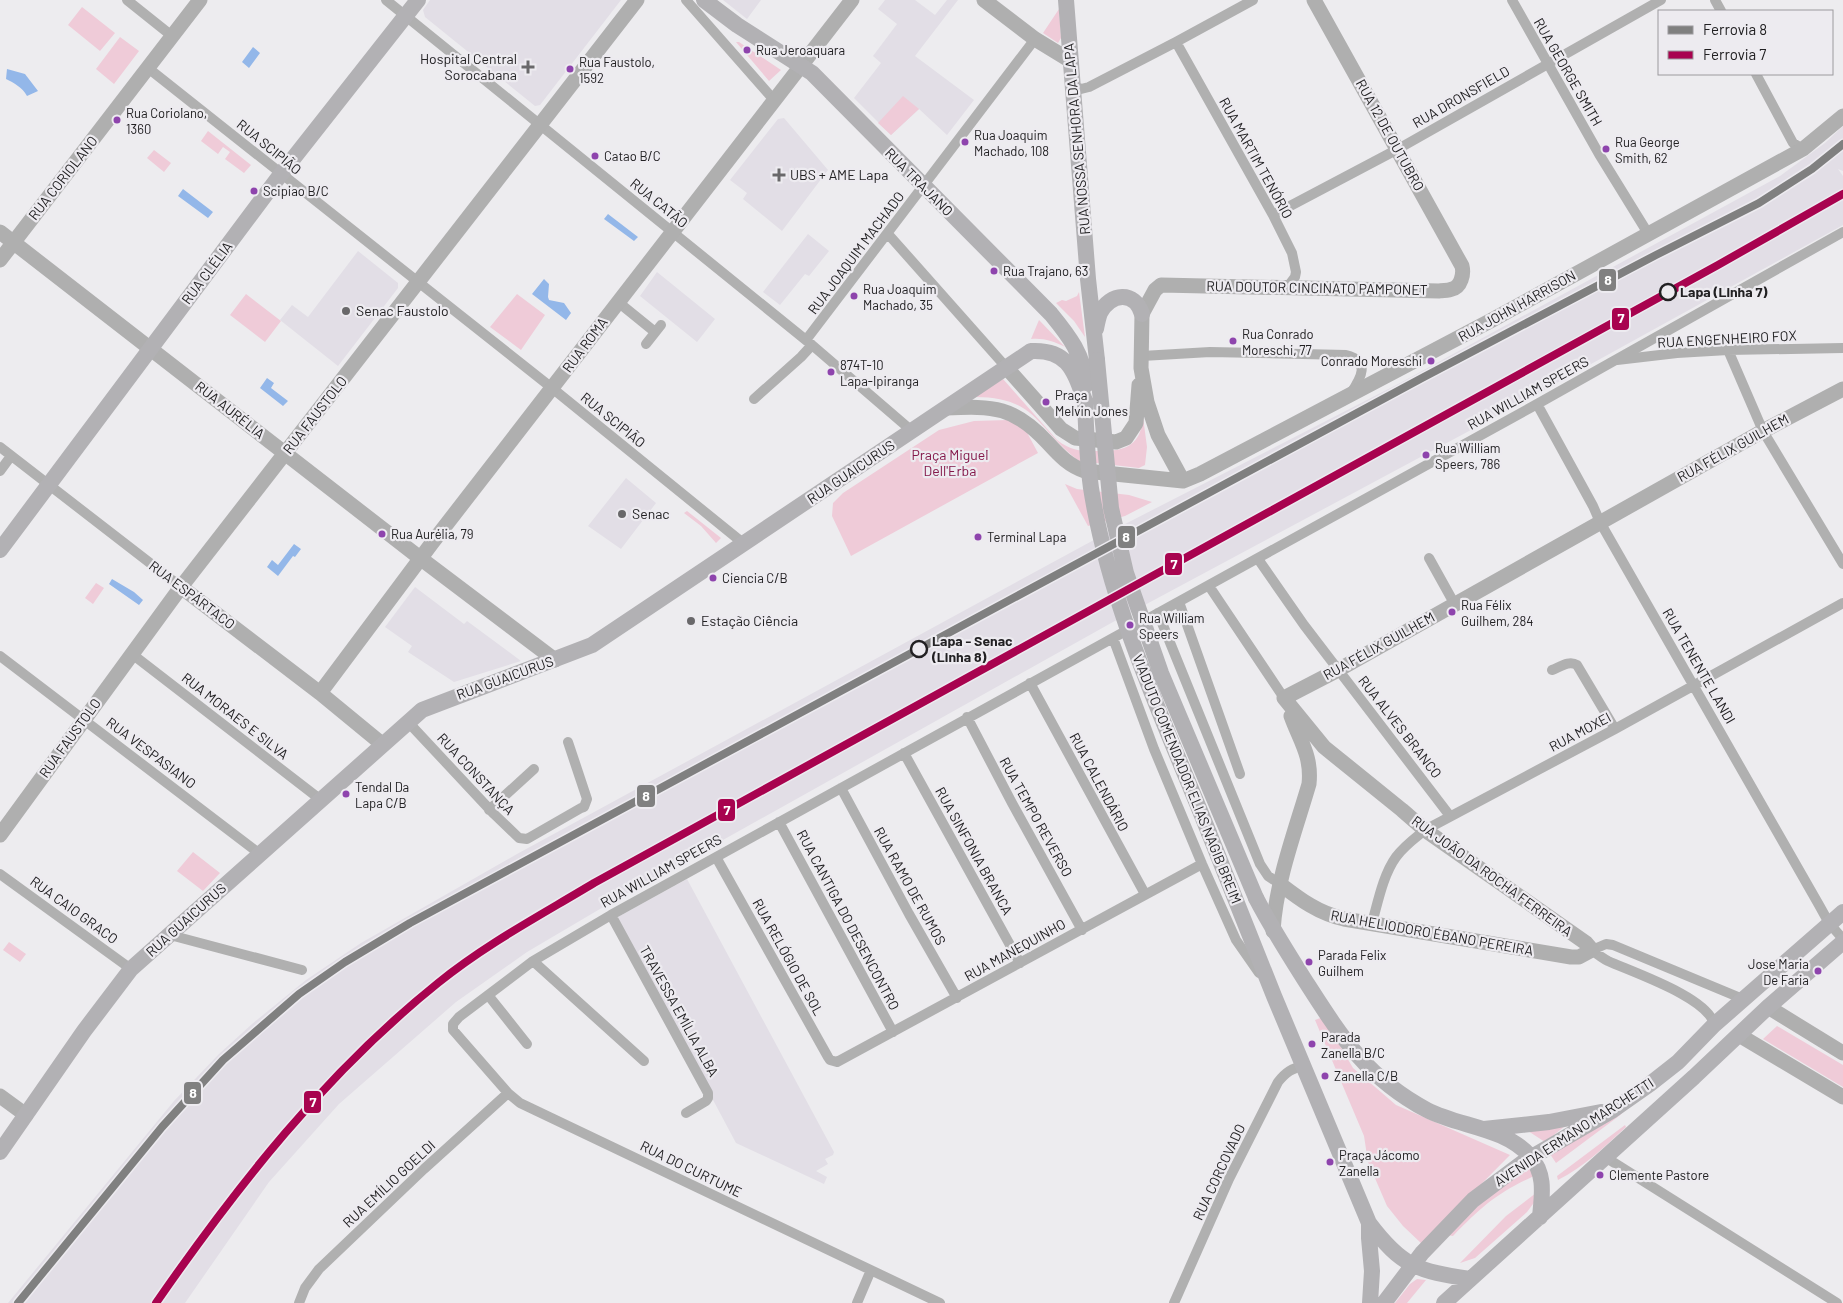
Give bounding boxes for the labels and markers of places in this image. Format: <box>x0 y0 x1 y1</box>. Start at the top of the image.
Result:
place label: Rua Jeroaquara <box>756 42 845 58</box>
marker: Rua Jeroaquara <box>742 45 752 55</box>
place label: Hospital Central Sorocabana <box>420 50 517 83</box>
place label: Rua Faustolo, 1592 <box>579 54 655 86</box>
marker: Hospital Central Sorocabana <box>521 60 535 74</box>
marker: Rua Faustolo, 1592 <box>565 64 575 74</box>
place label: Rua Coriolano, 1360 <box>126 105 207 137</box>
marker: Rua Coriolano, 1360 <box>112 115 122 125</box>
place label: Rua Joaquim Machado, 108 <box>974 127 1049 159</box>
place label: Rua George Smith, 62 <box>1615 134 1680 166</box>
marker: Rua Joaquim Machado, 108 <box>960 137 970 147</box>
marker: Rua George Smith, 62 <box>1601 144 1611 154</box>
place label: Catao B/C <box>604 148 661 164</box>
marker: Catao B/C <box>590 151 600 161</box>
place label: UBS + AME Lapa <box>790 166 888 183</box>
marker: UBS + AME Lapa <box>772 168 786 182</box>
place label: Scipiao B/C <box>263 183 329 199</box>
marker: Scipiao B/C <box>249 186 259 196</box>
place label: Rua Trajano, 63 <box>1003 263 1088 279</box>
marker: Rua Trajano, 63 <box>989 266 999 276</box>
place label: Rua Joaquim Machado, 35 <box>863 281 937 313</box>
marker: Lapa (Linha 7) <box>1659 283 1677 301</box>
place label: Lapa (Linha 7) <box>1680 283 1767 300</box>
marker: Rua Joaquim Machado, 35 <box>849 291 859 301</box>
place label: Senac Faustolo <box>356 302 449 319</box>
marker: Senac Faustolo <box>340 305 352 317</box>
place label: Rua Conrado Moreschi, 77 <box>1242 326 1314 358</box>
marker: Rua Conrado Moreschi, 77 <box>1228 336 1238 346</box>
place label: Conrado Moreschi <box>1321 353 1422 369</box>
marker: Conrado Moreschi <box>1426 356 1436 366</box>
place label: 874T-10 Lapa-Ipiranga <box>840 357 919 389</box>
marker: 874T-10 Lapa-Ipiranga <box>826 367 836 377</box>
place label: Praça Melvin Jones <box>1055 387 1128 419</box>
marker: Praça Melvin Jones <box>1041 397 1051 407</box>
place label: Rua William Speers, 786 <box>1435 440 1501 472</box>
marker: Rua William Speers, 786 <box>1421 450 1431 460</box>
place label: Senac <box>632 505 670 522</box>
marker: Senac <box>616 508 628 520</box>
place label: Rua Aurélia, 79 <box>391 526 474 542</box>
marker: Rua Aurélia, 79 <box>377 529 387 539</box>
place label: Terminal Lapa <box>987 529 1066 545</box>
marker: Terminal Lapa <box>973 532 983 542</box>
place label: Ciencia C/B <box>722 570 788 586</box>
marker: Ciencia C/B <box>708 573 718 583</box>
place label: Rua Félix Guilhem, 284 <box>1461 597 1534 629</box>
marker: Rua Félix Guilhem, 284 <box>1447 607 1457 617</box>
place label: Rua William Speers <box>1139 610 1205 642</box>
place label: Estação Ciência <box>701 612 798 629</box>
marker: Estação Ciência <box>685 615 697 627</box>
marker: Rua William Speers <box>1125 620 1135 630</box>
place label: Lapa - Senac (Linha 8) <box>931 632 1013 665</box>
marker: Lapa - Senac (Linha 8) <box>910 640 928 658</box>
place label: Tendal Da Lapa C/B <box>355 779 409 811</box>
marker: Tendal Da Lapa C/B <box>341 789 351 799</box>
place label: Parada Felix Guilhem <box>1318 947 1386 979</box>
place label: Jose Maria De Faria <box>1748 956 1809 988</box>
marker: Parada Felix Guilhem <box>1304 957 1314 967</box>
marker: Jose Maria De Faria <box>1813 966 1823 976</box>
place label: Parada Zanella B/C <box>1321 1029 1385 1061</box>
marker: Parada Zanella B/C <box>1307 1039 1317 1049</box>
place label: Zanella C/B <box>1334 1068 1398 1084</box>
marker: Zanella C/B <box>1320 1071 1330 1081</box>
place label: Praça Jácomo Zanella <box>1339 1147 1420 1179</box>
marker: Praça Jácomo Zanella <box>1325 1157 1335 1167</box>
place label: Clemente Pastore <box>1609 1167 1709 1183</box>
marker: Clemente Pastore <box>1595 1170 1605 1180</box>

